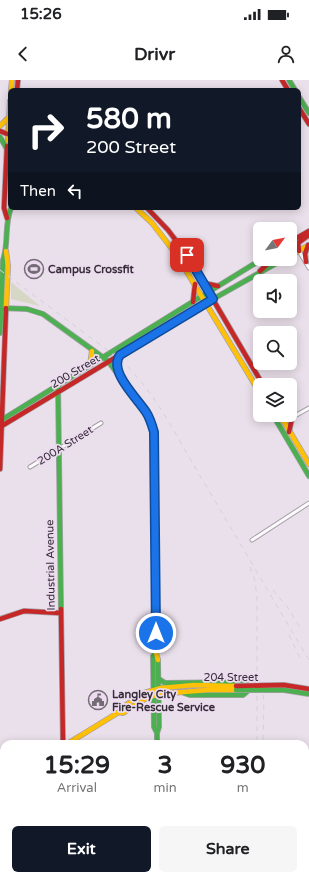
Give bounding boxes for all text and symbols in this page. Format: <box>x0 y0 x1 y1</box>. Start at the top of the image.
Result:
text: 15:26 <box>20 5 62 23</box>
icon: back <box>12 43 34 65</box>
text: Drivr <box>134 43 175 65</box>
icon: person <box>275 43 297 65</box>
text: 580 m <box>86 102 172 136</box>
icon: right <box>20 104 72 156</box>
text: 200 Street <box>86 136 176 158</box>
icon: left <box>64 180 86 202</box>
text: Then <box>20 182 56 200</box>
north arrow <box>253 222 297 266</box>
map controls <box>253 222 297 422</box>
pin <box>170 238 204 272</box>
icon: arrive <box>176 244 198 266</box>
sports icon: Campus Crossfit <box>23 258 45 280</box>
place label: Campus Crossfit <box>48 263 135 277</box>
button: sound <box>253 274 297 318</box>
button: search <box>253 326 297 370</box>
street label: 200 Street <box>48 352 102 391</box>
button: layers <box>253 378 297 422</box>
street label: 200A Street <box>35 423 96 468</box>
street label: Industrial Avenue <box>43 519 58 611</box>
position arrow <box>135 612 177 654</box>
street label: 204 Street <box>203 671 259 684</box>
place label: Langley City Fire-Rescue Service <box>112 688 216 714</box>
public building icon: Langley City Fire-Rescue Service <box>87 689 109 711</box>
text: 15:29 <box>44 751 110 780</box>
text: 3 <box>158 751 173 780</box>
text: 930 <box>220 751 265 780</box>
text: Arrival <box>57 780 97 796</box>
text: min <box>154 780 177 796</box>
text: m <box>237 780 249 796</box>
button: Exit <box>12 826 151 872</box>
button: Share <box>159 826 297 872</box>

